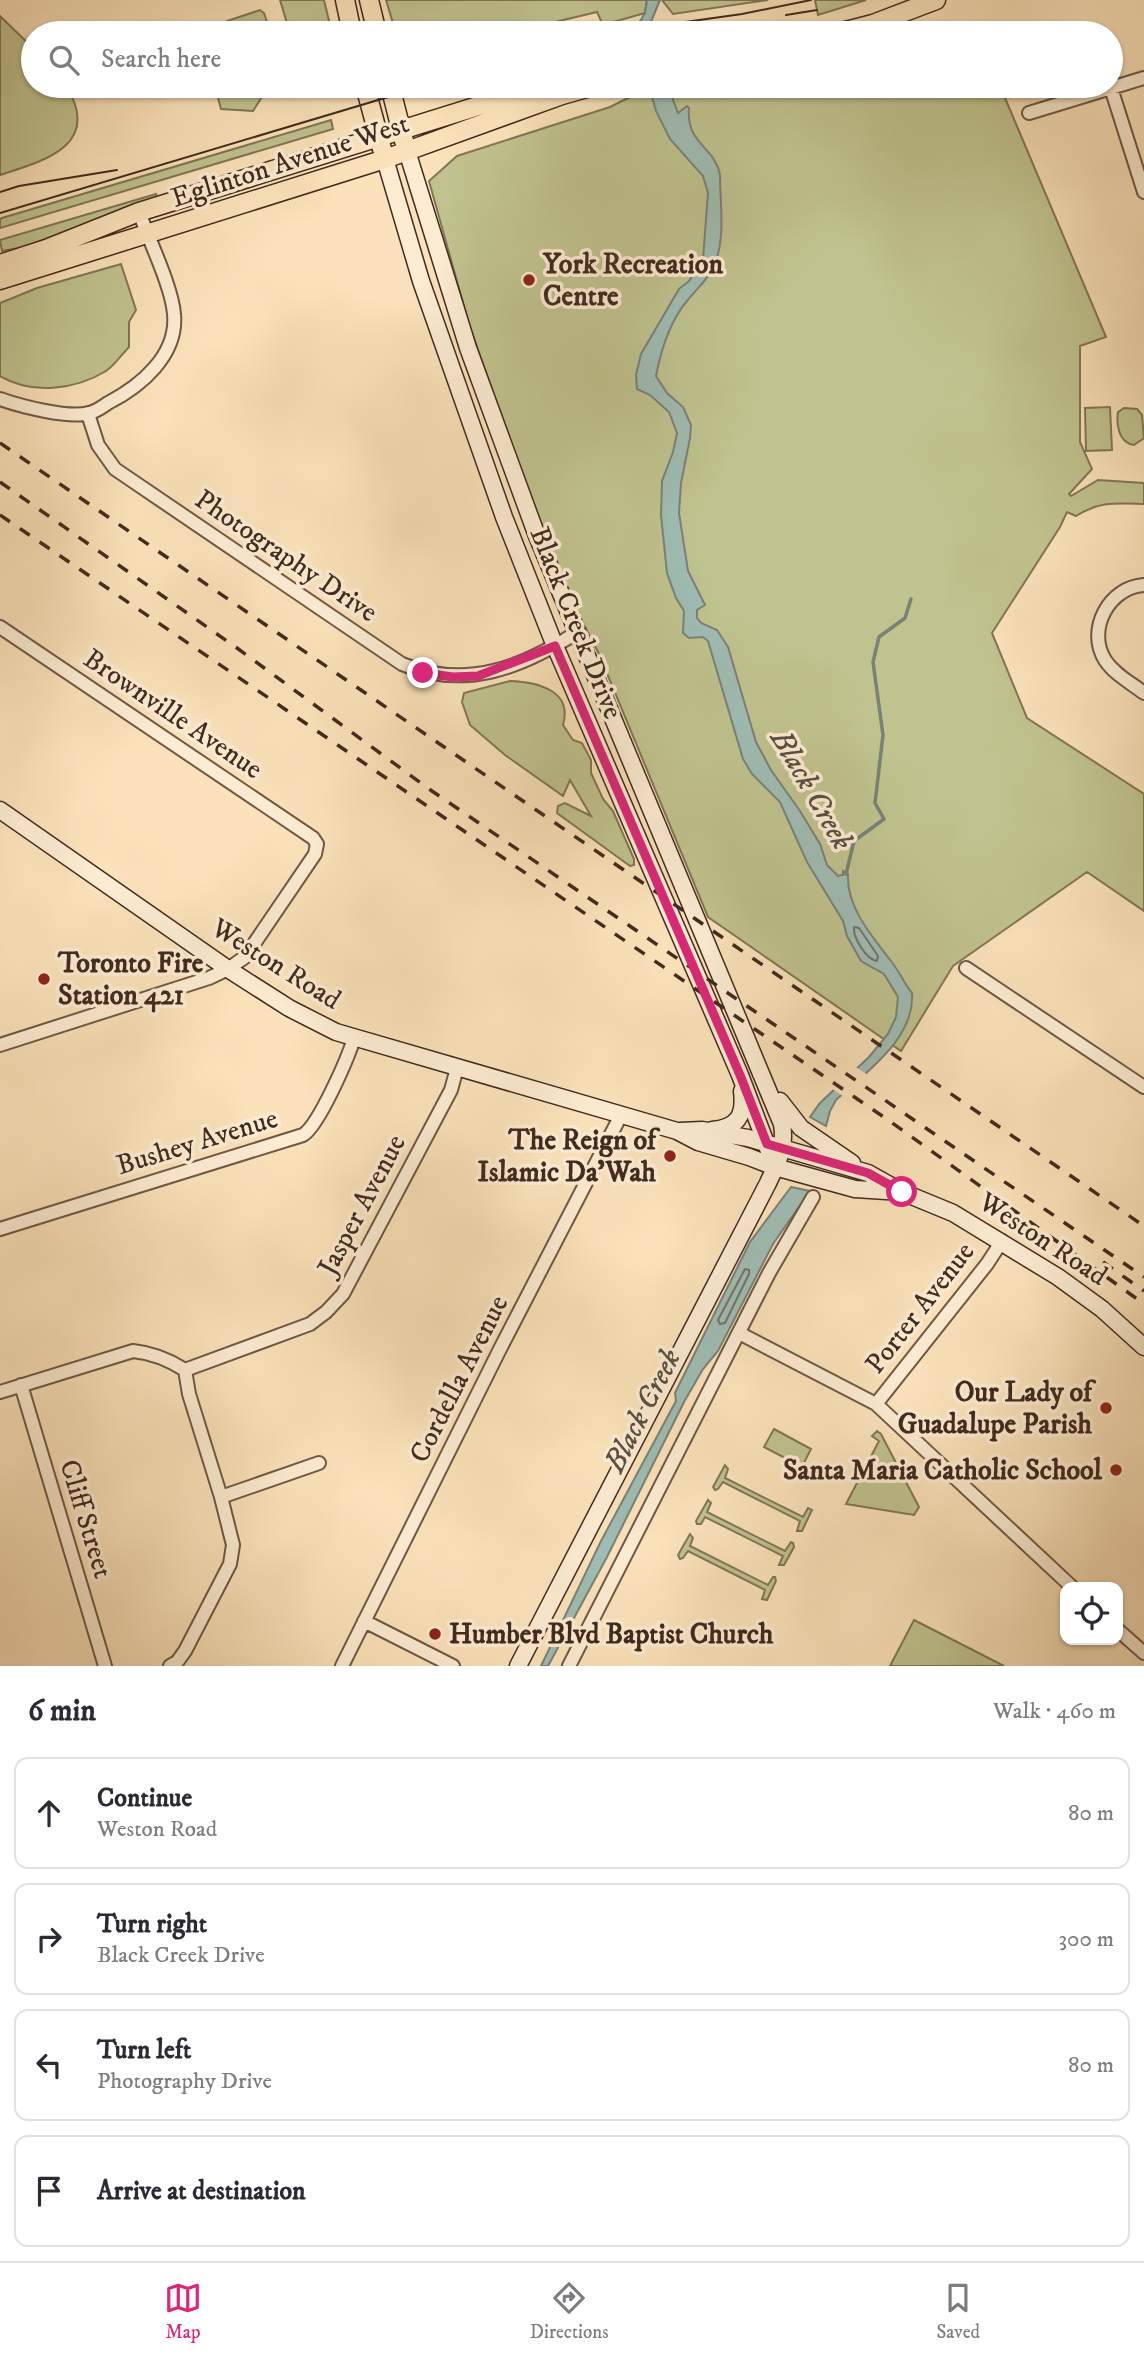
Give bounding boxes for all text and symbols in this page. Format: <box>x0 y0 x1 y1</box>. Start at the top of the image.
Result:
search box <box>21 21 1123 98</box>
icon: search <box>45 41 83 79</box>
text: Search here <box>101 43 221 76</box>
street label: Eglinton Avenue West <box>167 106 413 216</box>
place label: York Recreation Centre <box>542 247 723 314</box>
marker: York Recreation Centre <box>521 272 537 288</box>
street label: Photography Drive <box>188 482 384 630</box>
street label: Black Creek Drive <box>522 522 630 724</box>
street label: Brownville Avenue <box>77 641 269 787</box>
route end <box>407 657 438 688</box>
water label: Black Creek <box>761 722 860 857</box>
street label: Weston Road <box>204 910 347 1018</box>
place label: Toronto Fire Station 421 <box>57 946 204 1013</box>
marker: Toronto Fire Station 421 <box>36 971 52 987</box>
street label: Bushey Avenue <box>112 1101 282 1183</box>
place label: The Reign of Islamic Da'Wah <box>478 1123 661 1190</box>
street label: Jasper Avenue <box>309 1129 414 1284</box>
marker: The Reign of Islamic Da'Wah <box>662 1148 678 1164</box>
route start <box>886 1176 917 1207</box>
street label: Weston Road <box>971 1184 1114 1294</box>
street label: Porter Avenue <box>858 1235 982 1381</box>
street label: Cordella Avenue <box>402 1289 516 1469</box>
water label: Black Creek <box>596 1343 690 1480</box>
place label: Our Lady of Guadalupe Parish <box>898 1375 1097 1442</box>
marker: Our Lady of Guadalupe Parish <box>1098 1400 1114 1416</box>
place label: Santa Maria Catholic School <box>783 1453 1103 1488</box>
street label: Cliff Street <box>51 1456 121 1583</box>
marker: Santa Maria Catholic School <box>1108 1462 1124 1478</box>
map controls <box>1060 1582 1123 1645</box>
button: locate <box>1060 1582 1123 1645</box>
place label: Humber Blvd Baptist Church <box>449 1617 774 1652</box>
marker: Humber Blvd Baptist Church <box>427 1626 443 1642</box>
text: 6 min <box>28 1693 96 1730</box>
text: Walk · 460 m <box>993 1697 1116 1726</box>
text: Continue <box>97 1782 192 1815</box>
icon: ahead <box>30 1794 68 1832</box>
text: 80 m <box>1068 1799 1114 1828</box>
text: Weston Road <box>97 1815 217 1844</box>
text: Turn right <box>97 1908 207 1941</box>
icon: right <box>30 1920 68 1958</box>
text: 300 m <box>1058 1925 1114 1954</box>
text: Black Creek Drive <box>97 1941 265 1970</box>
text: Turn left <box>97 2034 191 2067</box>
icon: left <box>30 2046 68 2084</box>
text: 80 m <box>1068 2051 1114 2080</box>
text: Photography Drive <box>97 2067 272 2096</box>
icon: arrive <box>30 2172 68 2210</box>
text: Arrive at destination <box>97 2175 306 2208</box>
tab: Map <box>164 2279 202 2344</box>
tab: Directions <box>530 2279 609 2344</box>
tab: Saved <box>936 2279 980 2344</box>

